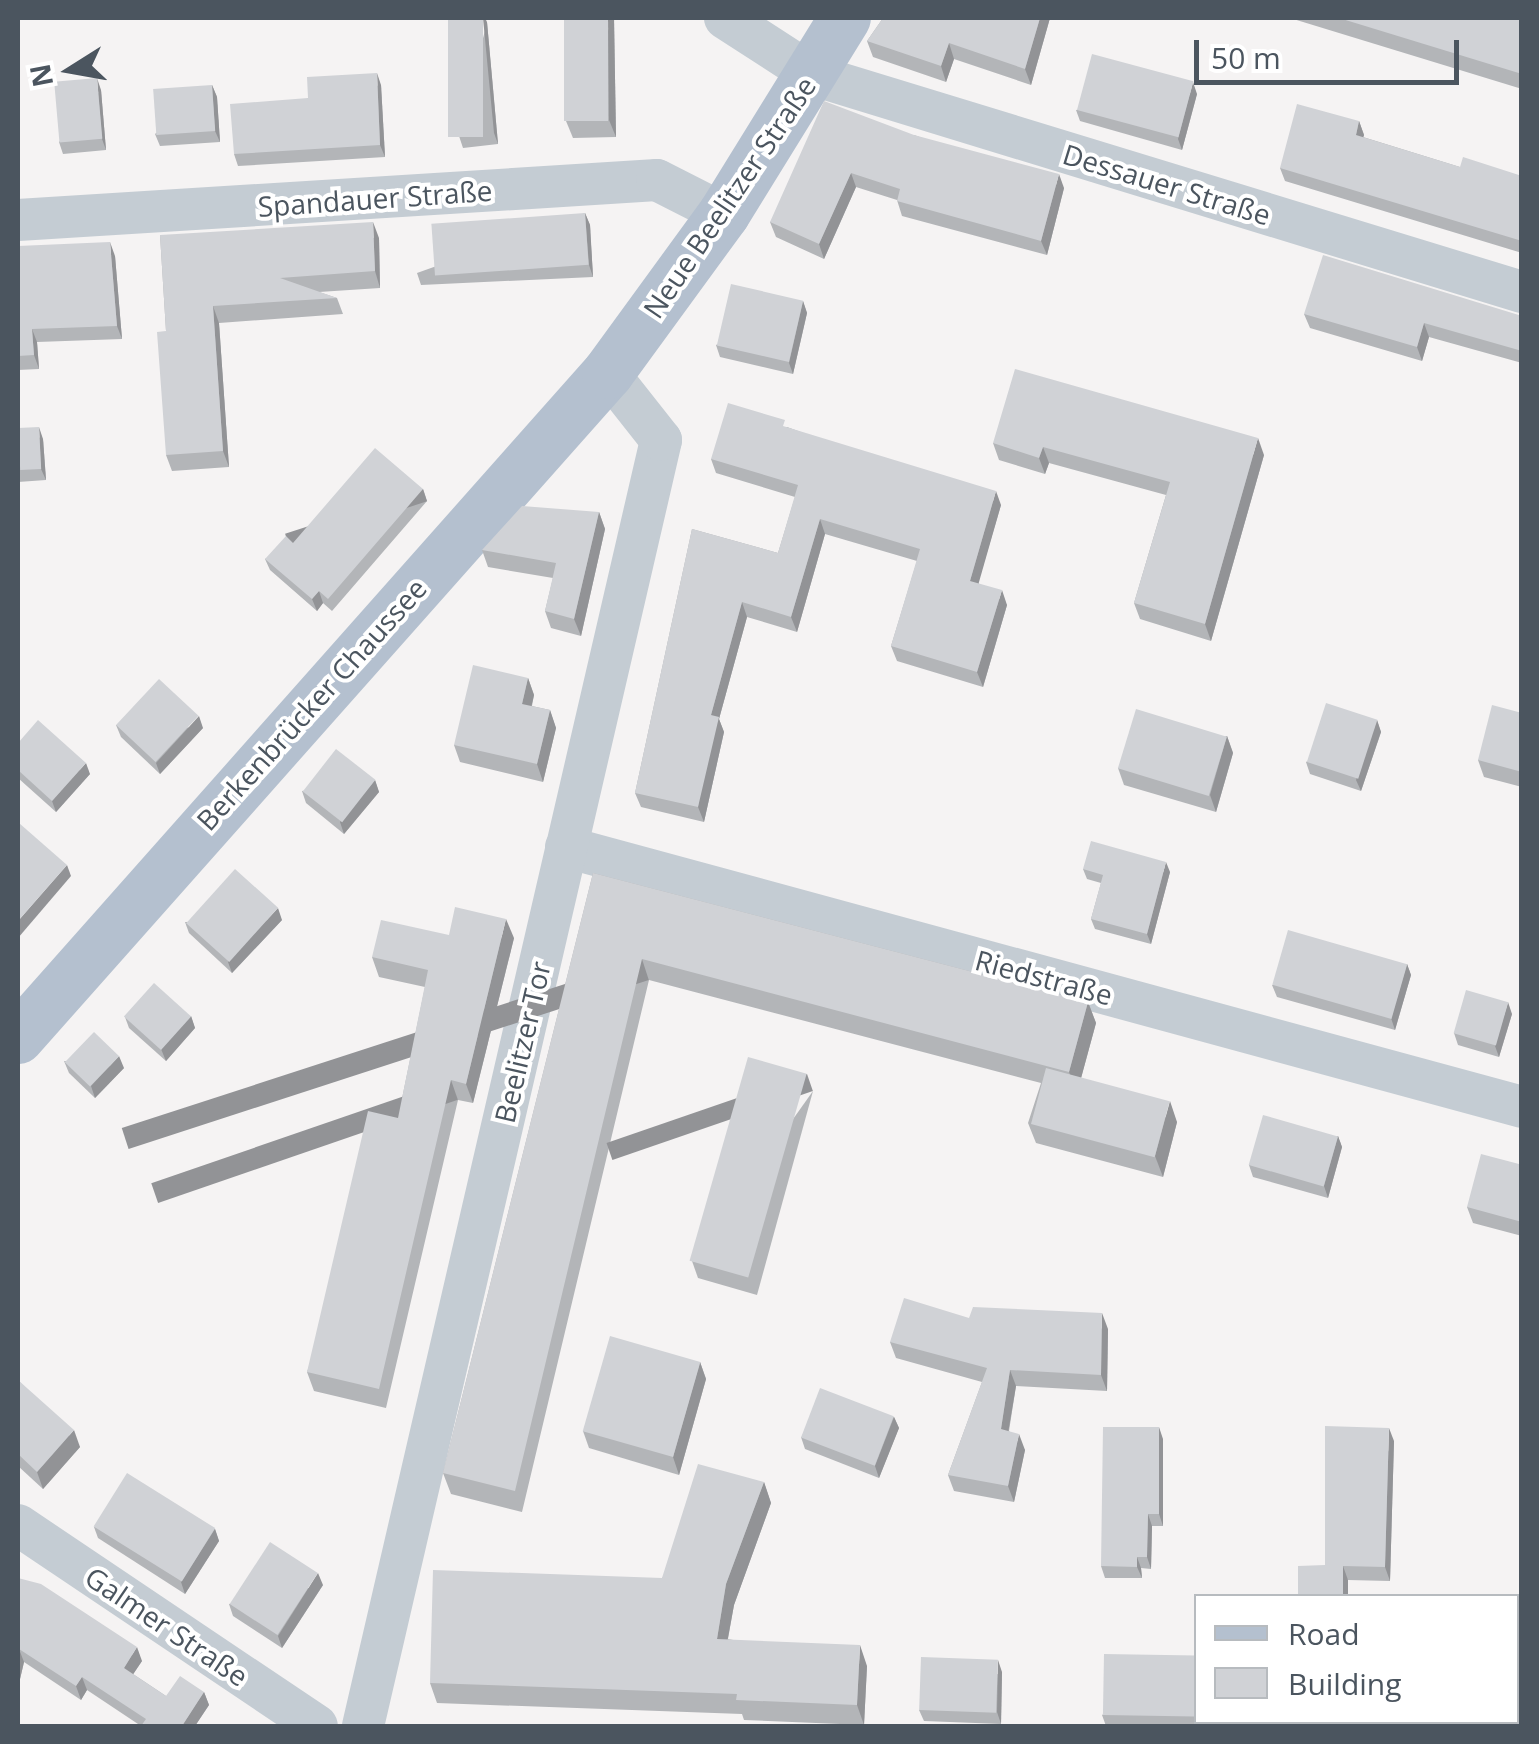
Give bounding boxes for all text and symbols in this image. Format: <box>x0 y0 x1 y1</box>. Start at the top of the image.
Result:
north arrow <box>20 20 120 120</box>
scale bar <box>1199 20 1464 82</box>
text: 50 m <box>1211 37 1281 78</box>
text: N <box>20 61 61 91</box>
street label: Neue Beelitzer Straße <box>636 70 822 324</box>
street label: Dessauer Straße <box>1059 136 1275 232</box>
street label: Spandauer Straße <box>257 173 493 223</box>
street label: Berkenbrücker Chaussee <box>189 571 433 837</box>
street label: Riedstraße <box>972 943 1116 1011</box>
street label: Beelitzer Tor <box>487 958 557 1126</box>
street label: Galmer Straße <box>79 1559 255 1693</box>
legend <box>1194 1594 1519 1724</box>
text: Road <box>1288 1613 1360 1654</box>
text: Building <box>1288 1663 1402 1704</box>

